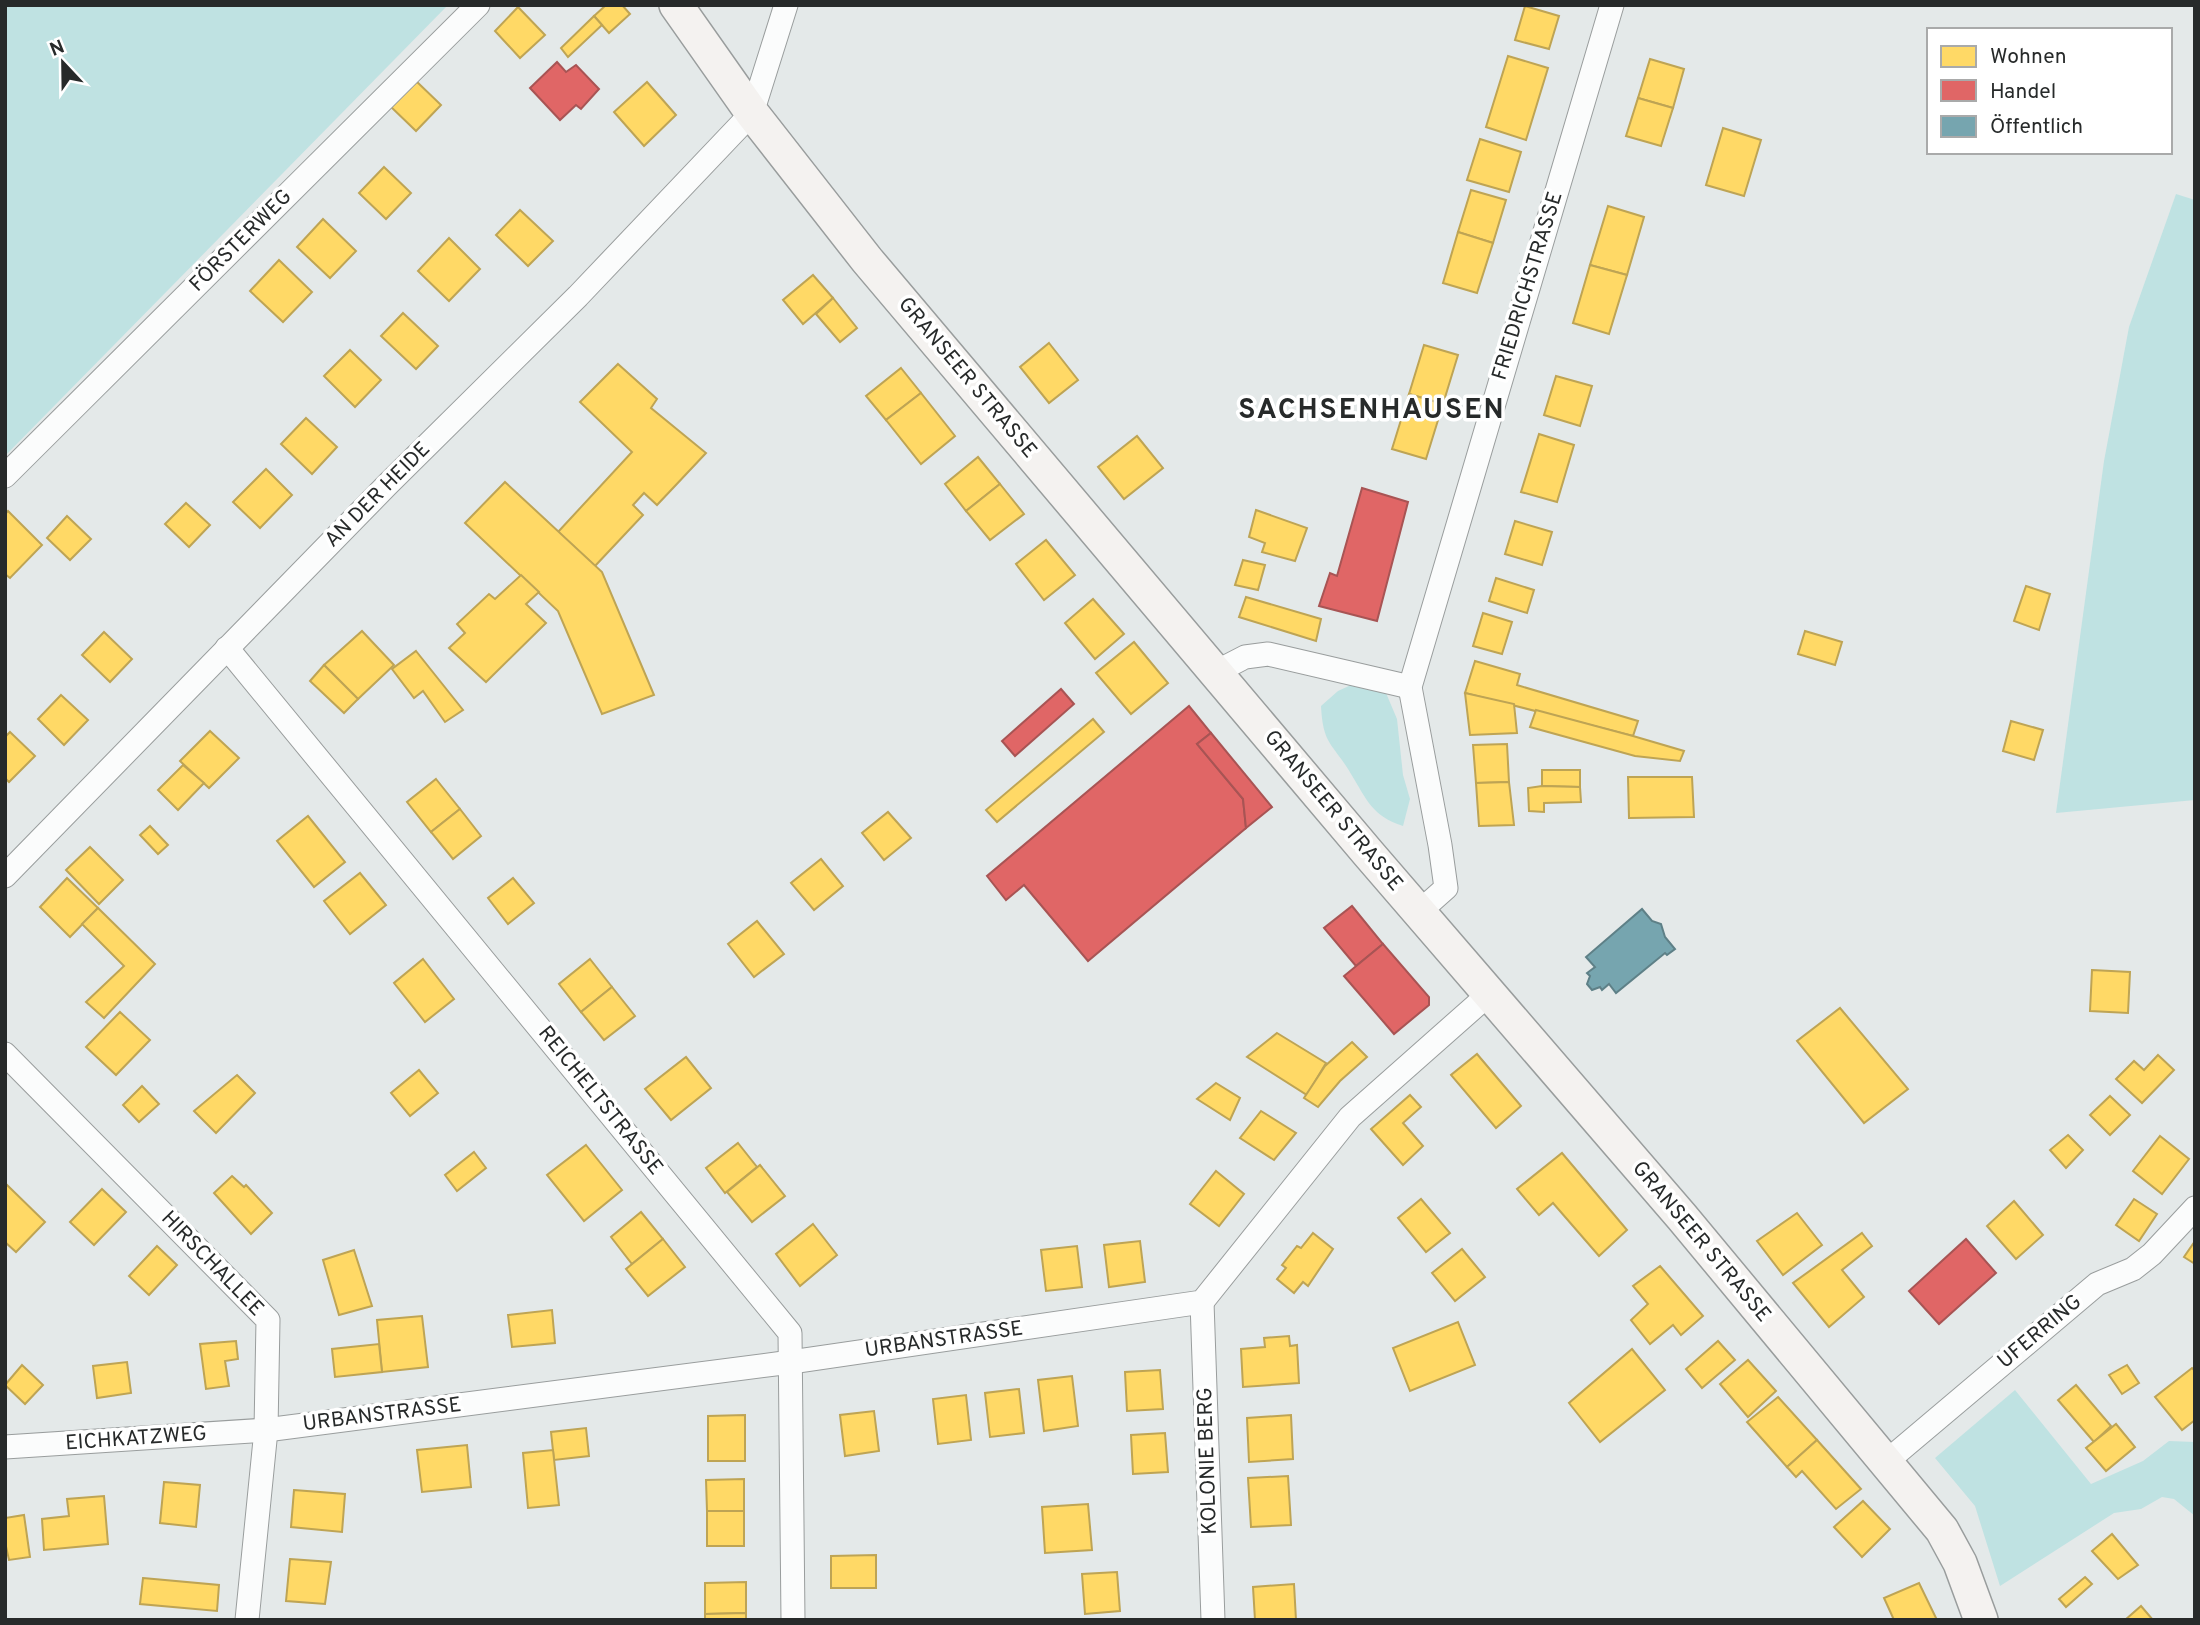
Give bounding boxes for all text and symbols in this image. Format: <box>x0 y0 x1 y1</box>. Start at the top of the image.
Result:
north arrow <box>28 28 98 98</box>
legend <box>1927 28 2172 154</box>
text: N <box>47 35 68 63</box>
text: Wohnen <box>1990 44 2067 71</box>
text: Handel <box>1990 79 2056 106</box>
text: Öffentlich <box>1990 114 2083 141</box>
street label: FÖRSTERWEG <box>184 184 298 298</box>
street label: FRIEDRICHSTRASSE <box>1486 188 1570 384</box>
street label: GRANSEER STRASSE <box>892 292 1042 464</box>
district label: SACHSENHAUSEN <box>1238 393 1506 429</box>
street label: AN DER HEIDE <box>319 436 437 554</box>
street label: GRANSEER STRASSE <box>1258 725 1408 897</box>
street label: REICHELTSTRASSE <box>532 1021 668 1181</box>
street label: GRANSEER STRASSE <box>1626 1156 1776 1328</box>
street label: HIRSCHALLEE <box>155 1205 269 1323</box>
street label: UFERRING <box>1992 1289 2088 1375</box>
street label: URBANSTRASSE <box>863 1316 1025 1364</box>
street label: KOLONIE BERG <box>1192 1387 1224 1535</box>
street label: URBANSTRASSE <box>301 1392 463 1438</box>
street label: EICHKATZWEG <box>64 1421 208 1457</box>

